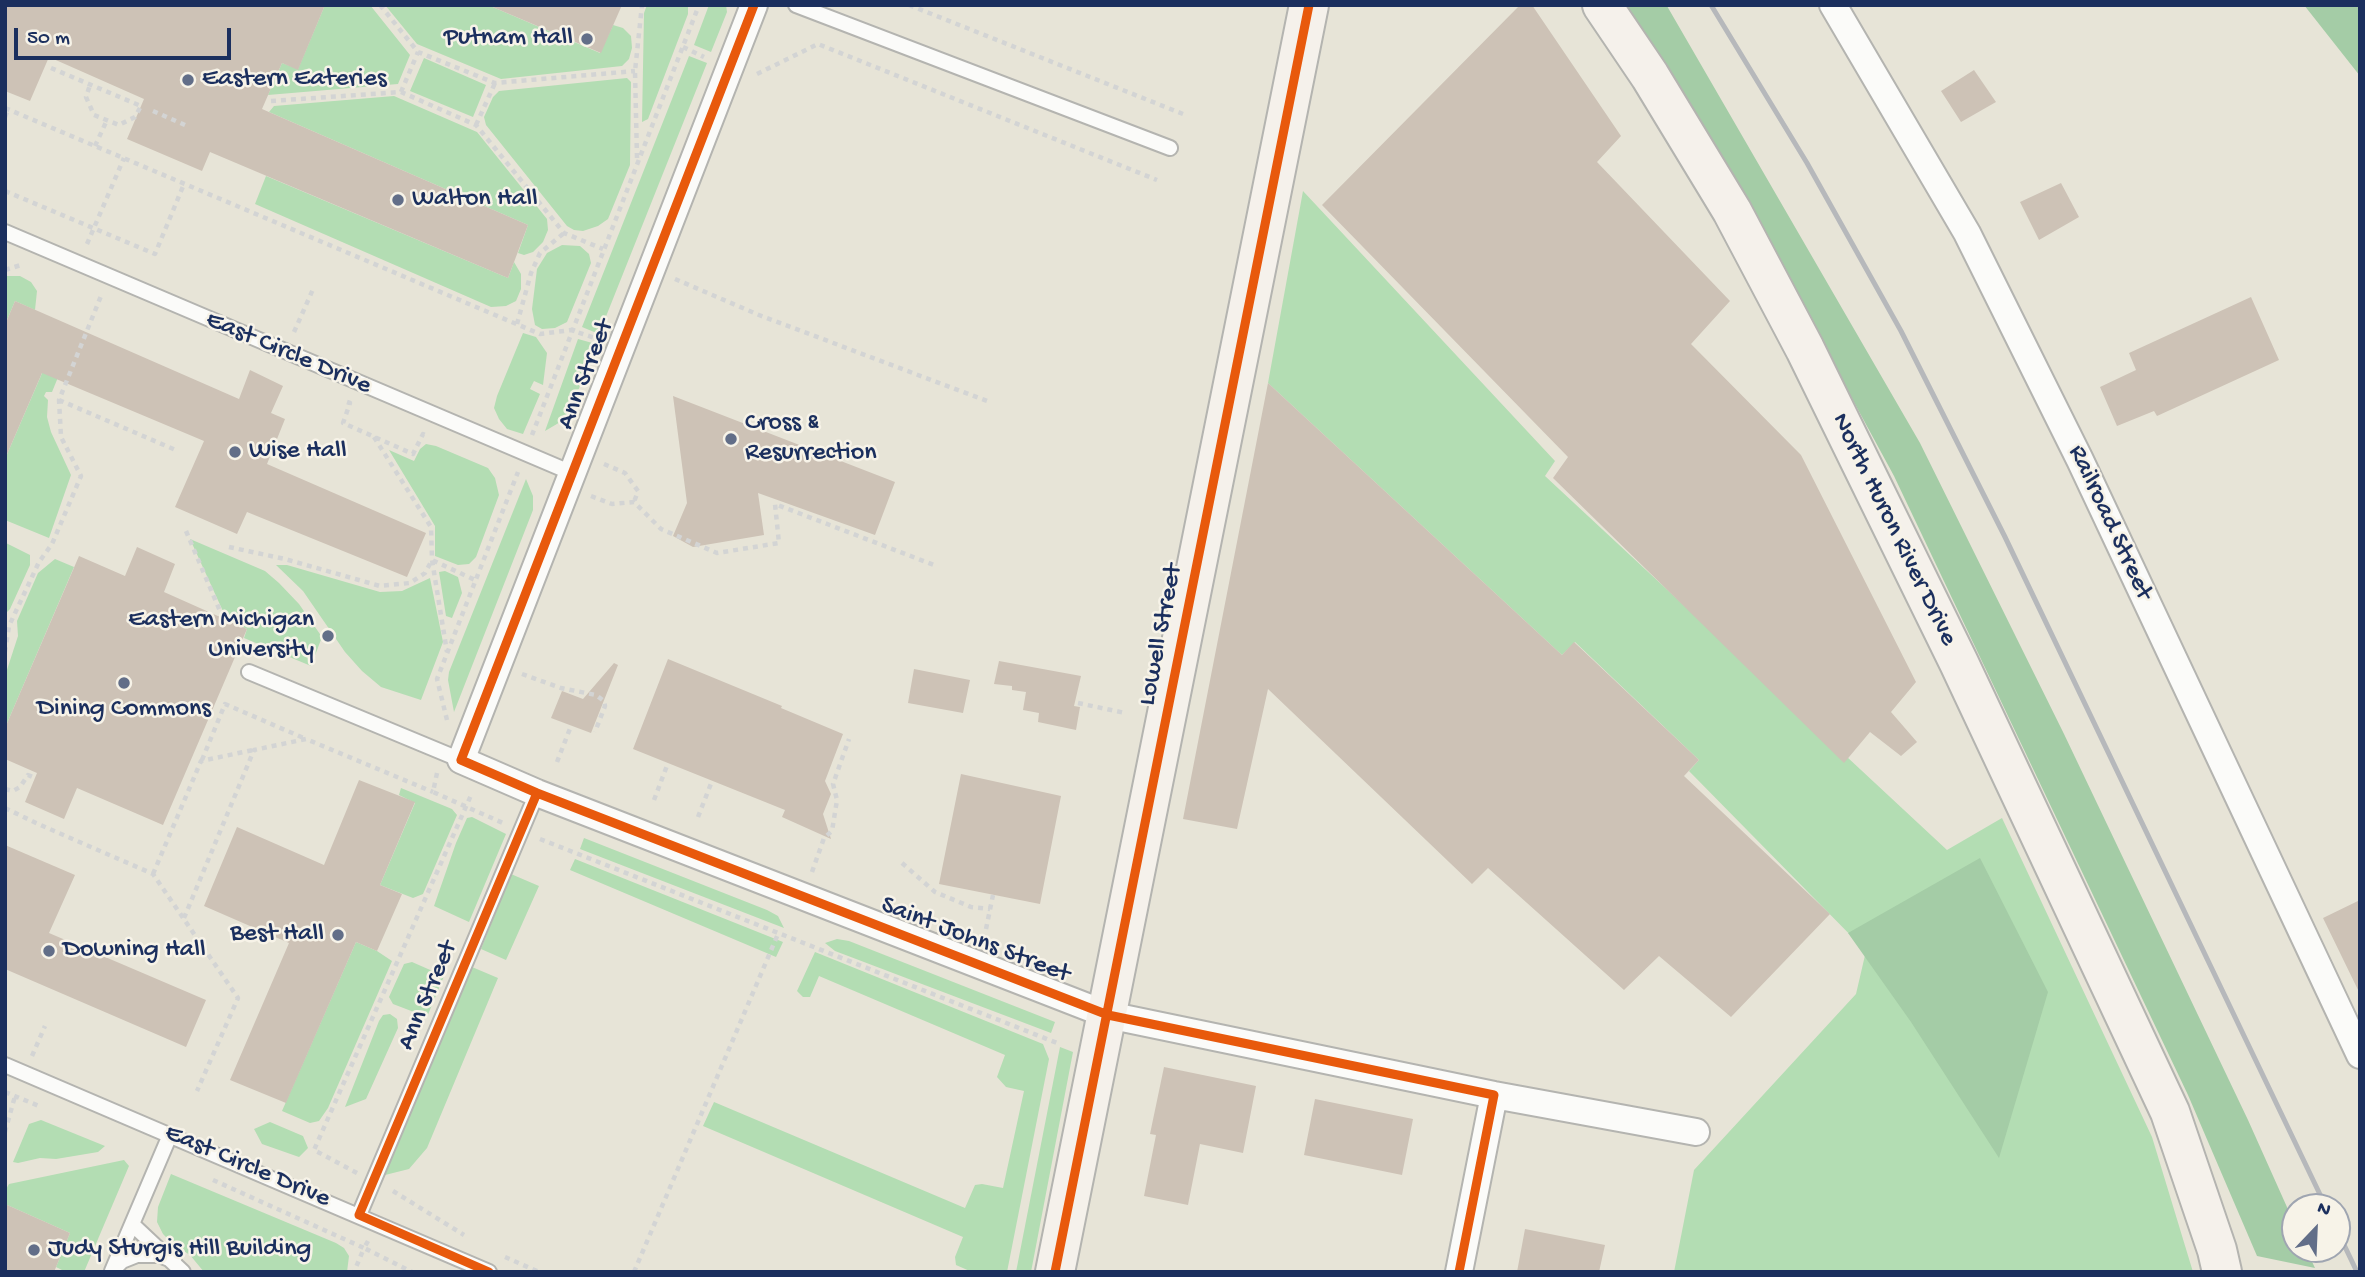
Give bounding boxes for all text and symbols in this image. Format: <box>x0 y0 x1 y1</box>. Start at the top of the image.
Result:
scale bar <box>18 14 234 58</box>
place label: Putnam Hall <box>444 23 573 55</box>
text: 50 m <box>27 27 70 52</box>
marker: Putnam Hall <box>579 31 595 47</box>
place label: Eastern Eateries <box>202 64 386 96</box>
marker: Eastern Eateries <box>180 72 196 88</box>
place label: Walton Hall <box>412 184 538 216</box>
marker: Walton Hall <box>390 192 406 208</box>
street label: East Circle Drive <box>201 305 375 403</box>
street label: Ann Street <box>552 315 622 435</box>
place label: Cross & Resurrection <box>745 408 877 470</box>
street label: North Huron River Drive <box>1823 409 1963 651</box>
marker: Cross & Resurrection <box>723 431 739 447</box>
place label: Wise Hall <box>249 436 347 468</box>
street label: Railroad Street <box>2060 441 2158 605</box>
marker: Wise Hall <box>227 444 243 460</box>
street label: Lowell Street <box>1133 562 1191 708</box>
place label: Eastern Michigan University <box>128 605 314 666</box>
marker: Eastern Michigan University <box>320 628 336 644</box>
marker: Dining Commons <box>116 675 132 691</box>
place label: Dining Commons <box>37 694 211 726</box>
street label: Saint Johns Street <box>876 891 1074 991</box>
place label: Best Hall <box>230 919 324 951</box>
marker: Best Hall <box>330 927 346 943</box>
place label: Downing Hall <box>63 935 206 967</box>
street label: Ann Street <box>392 937 466 1055</box>
marker: Downing Hall <box>41 943 57 959</box>
street label: East Circle Drive <box>160 1118 334 1216</box>
north arrow <box>2281 1193 2351 1263</box>
text: N <box>2313 1197 2334 1223</box>
place label: Judy Sturgis Hill Building <box>48 1234 311 1266</box>
marker: Judy Sturgis Hill Building <box>26 1242 42 1258</box>

